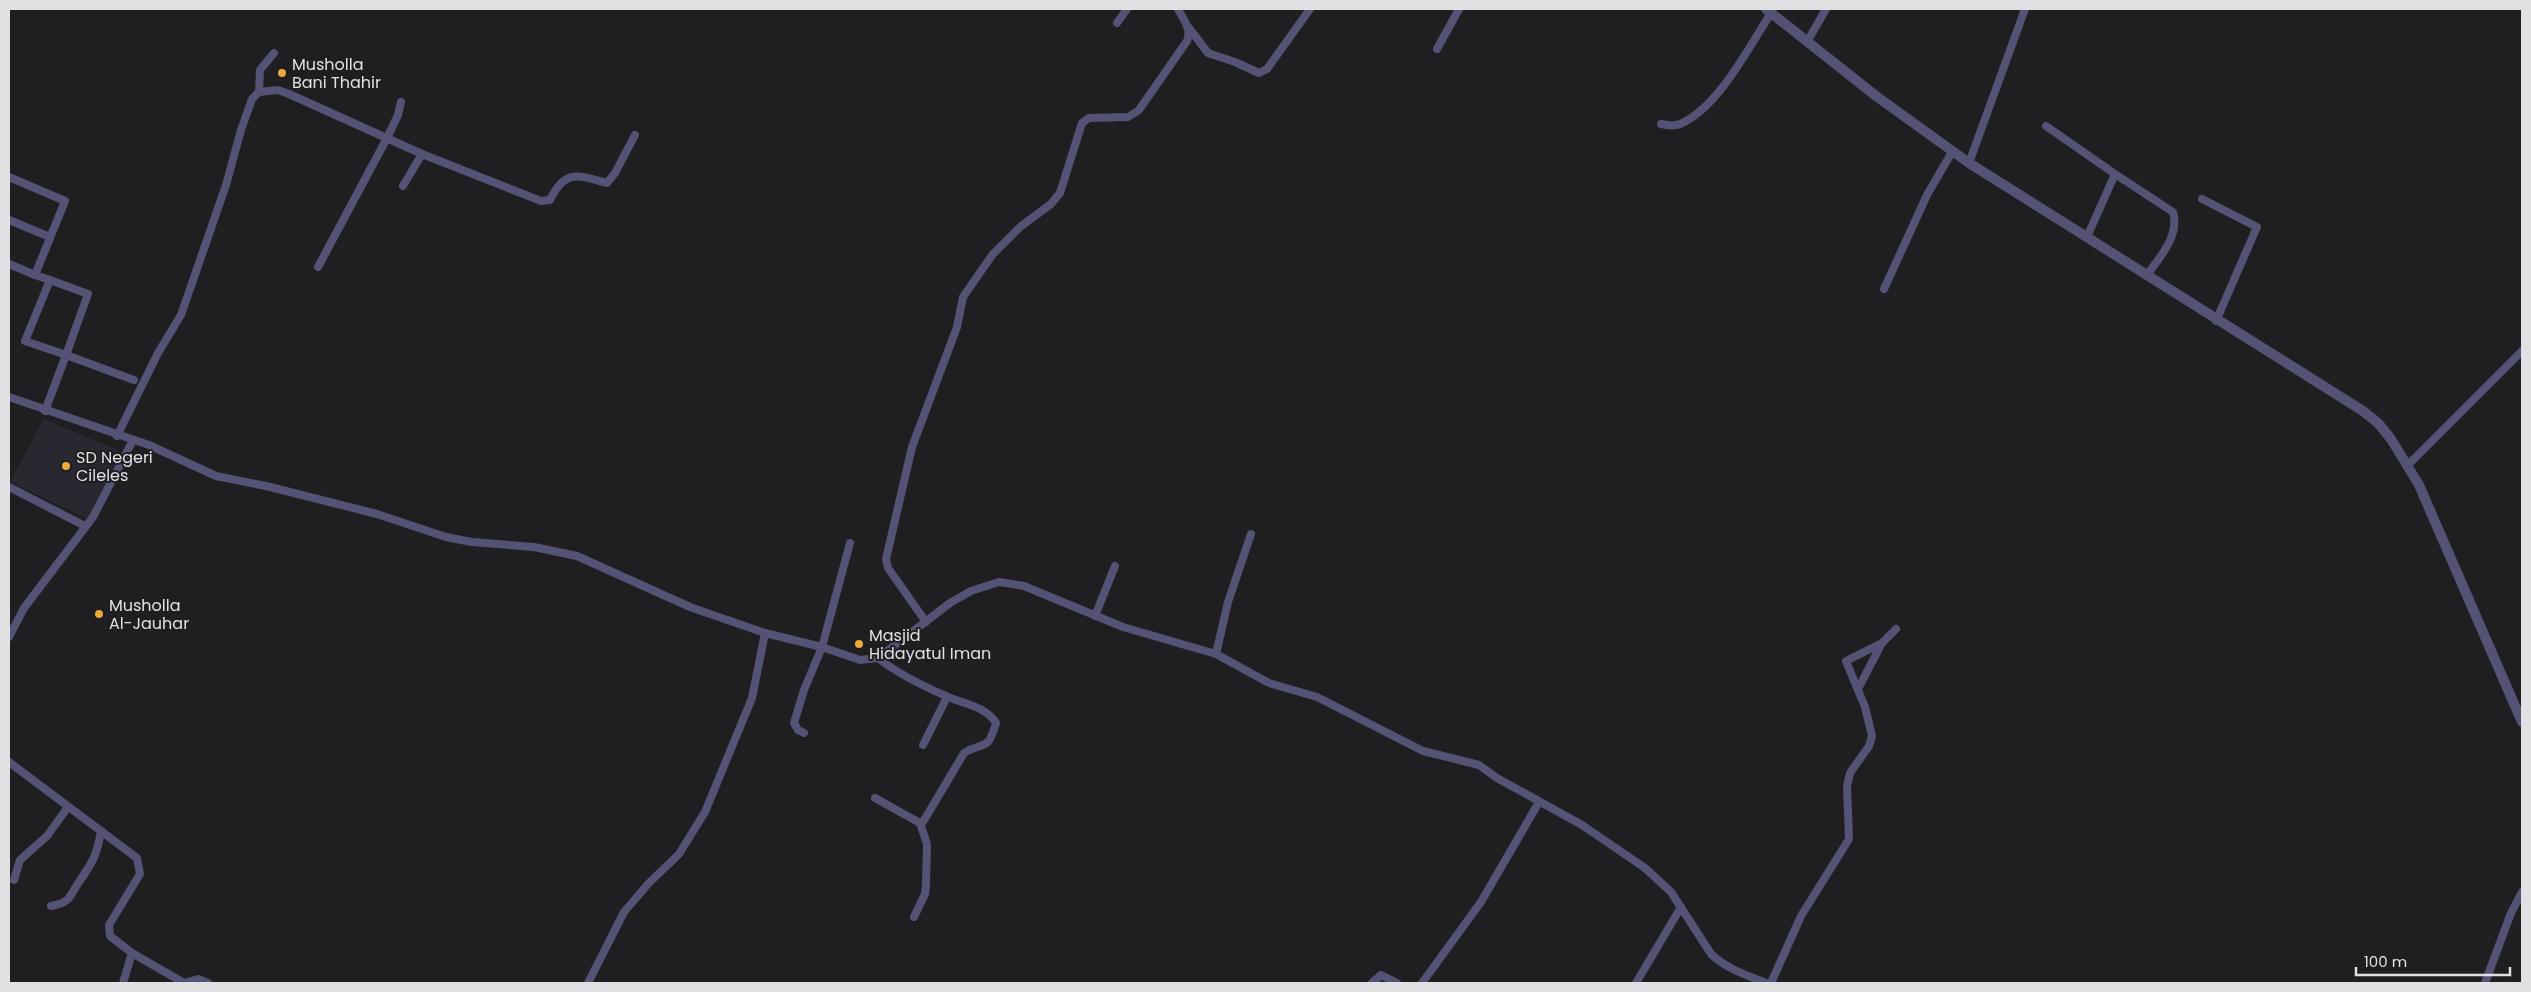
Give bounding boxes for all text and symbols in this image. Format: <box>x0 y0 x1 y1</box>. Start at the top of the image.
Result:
place label: Musholla Bani Thahir <box>292 53 381 94</box>
marker: Musholla Bani Thahir <box>276 67 288 79</box>
place label: SD Negeri Cileles <box>76 446 153 487</box>
marker: SD Negeri Cileles <box>60 460 72 472</box>
place label: Musholla Al-Jauhar <box>109 594 189 635</box>
marker: Musholla Al-Jauhar <box>93 608 105 620</box>
place label: Masjid Hidayatul Iman <box>869 624 991 665</box>
marker: Masjid Hidayatul Iman <box>853 638 865 650</box>
scale bar <box>2356 944 2510 976</box>
text: 100 m <box>2364 951 2407 972</box>

